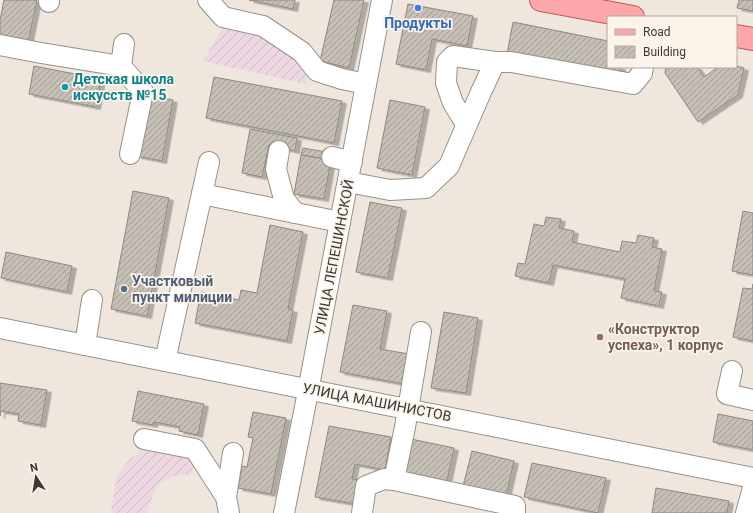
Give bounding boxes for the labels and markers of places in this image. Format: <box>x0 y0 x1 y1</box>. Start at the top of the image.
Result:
marker: Продукты <box>413 3 423 13</box>
place label: Продукты <box>384 15 452 31</box>
place label: Детская школа искусств №15 <box>73 71 174 103</box>
marker: Детская школа искусств №15 <box>60 82 70 92</box>
place label: Участковый пункт милиции <box>132 273 232 305</box>
marker: Участковый пункт милиции <box>119 284 129 294</box>
place label: «Конструктор успеха», 1 корпус <box>608 321 723 353</box>
marker: «Конструктор успеха», 1 корпус <box>595 332 605 342</box>

